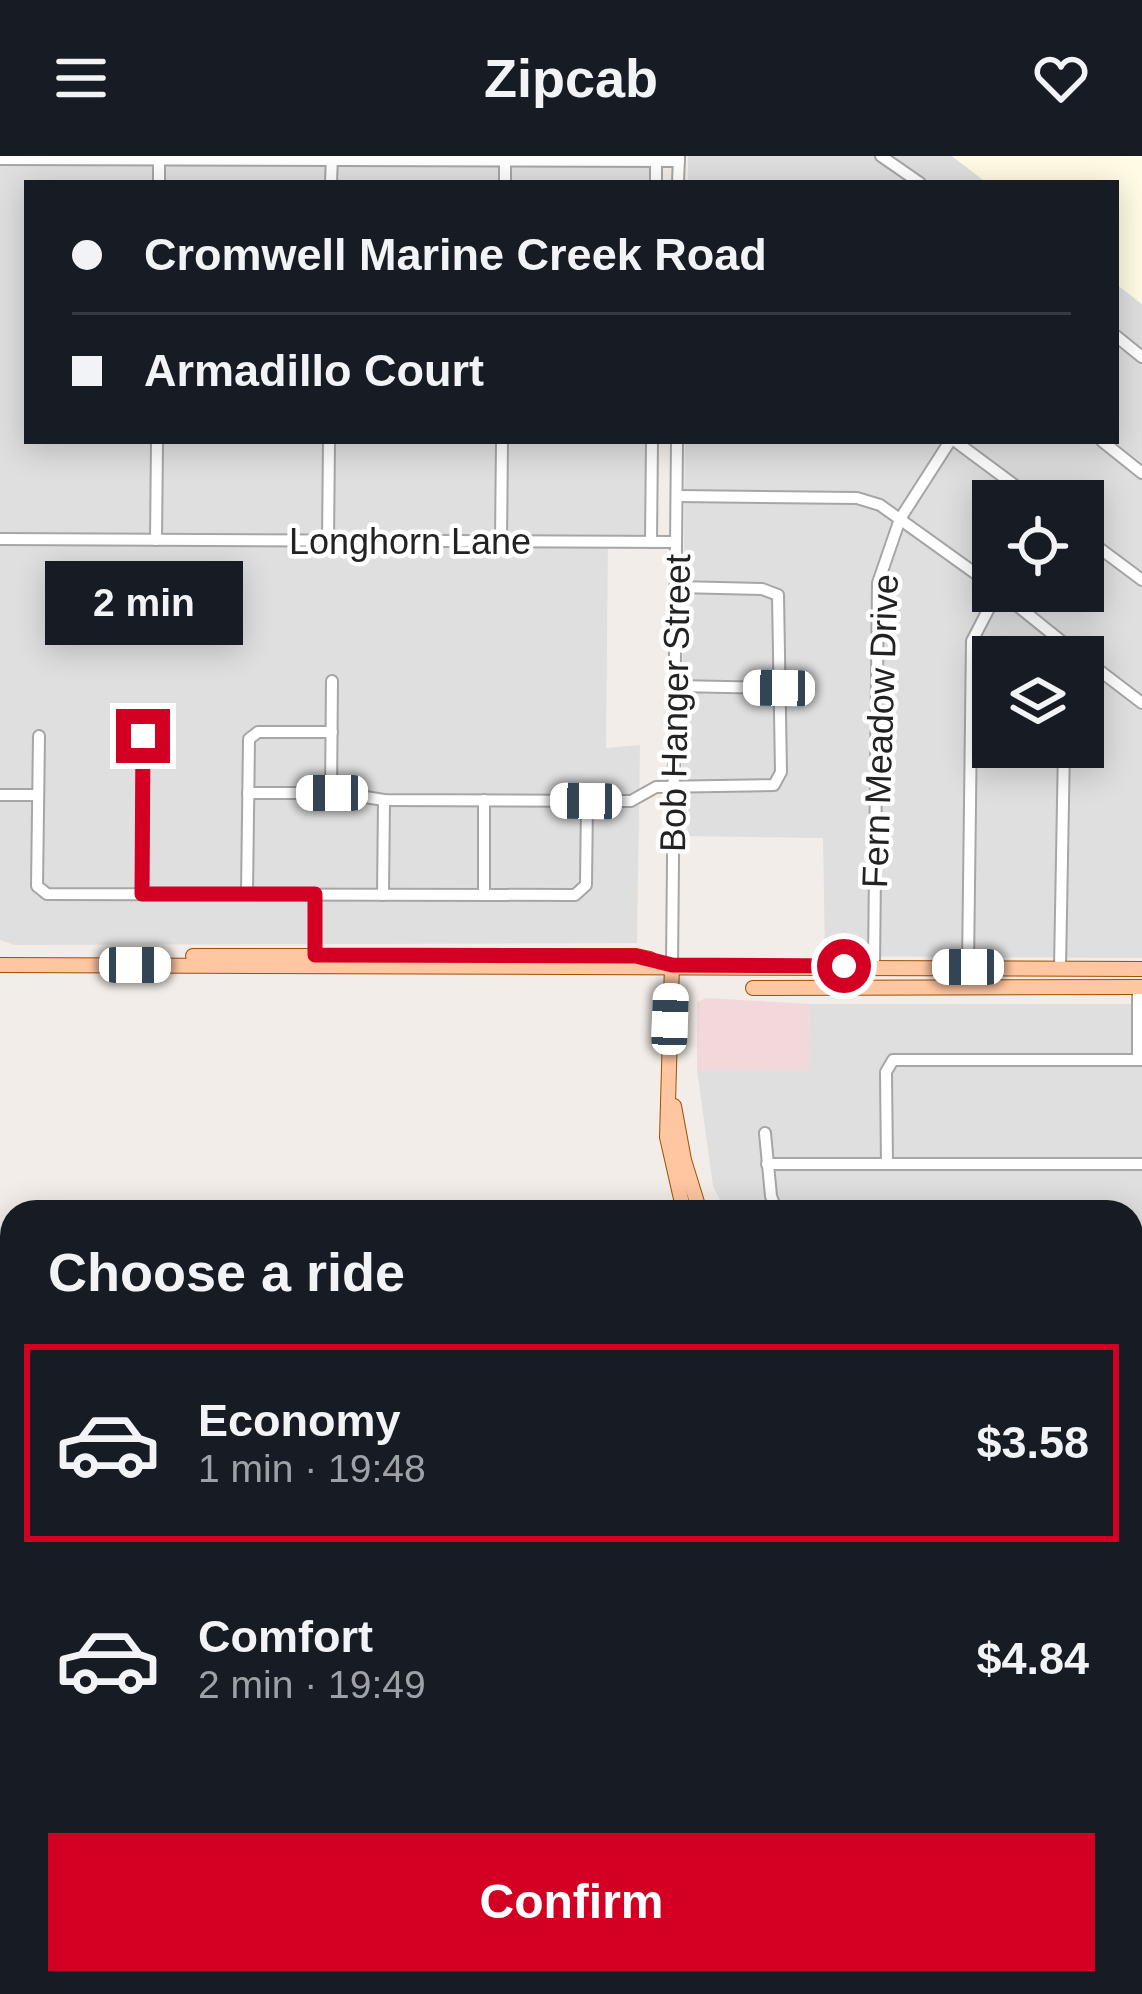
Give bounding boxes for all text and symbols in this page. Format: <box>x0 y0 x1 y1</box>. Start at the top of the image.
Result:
icon: menu <box>48 45 114 111</box>
icon: heart <box>1028 45 1094 111</box>
text: Zipcab <box>484 48 658 108</box>
text: Cromwell Marine Creek Road <box>144 229 767 280</box>
text: Armadillo Court <box>144 345 484 396</box>
map controls <box>972 480 1104 768</box>
button: locate <box>972 480 1104 612</box>
street label: Longhorn Lane <box>289 521 531 562</box>
street label: Bob Hanger Street <box>652 554 698 852</box>
callout: 2 min <box>44 562 242 646</box>
street label: Fern Meadow Drive <box>854 573 906 889</box>
text: 2 min <box>93 581 195 624</box>
button: layers <box>972 636 1104 768</box>
car <box>743 669 815 707</box>
route end <box>116 709 170 763</box>
car <box>296 775 368 811</box>
car <box>550 782 622 820</box>
route start <box>817 939 871 993</box>
car <box>99 947 171 983</box>
car <box>932 949 1004 985</box>
car <box>651 982 689 1056</box>
text: Choose a ride <box>48 1242 405 1302</box>
icon: car <box>54 1389 162 1497</box>
text: Economy <box>198 1395 401 1446</box>
text: $3.58 <box>976 1417 1089 1468</box>
text: 1 min · 19:48 <box>198 1447 426 1490</box>
icon: car <box>54 1605 162 1713</box>
text: Comfort <box>198 1611 373 1662</box>
text: $4.84 <box>976 1633 1089 1684</box>
text: 2 min · 19:49 <box>198 1663 426 1706</box>
button: Confirm <box>48 1833 1095 1971</box>

